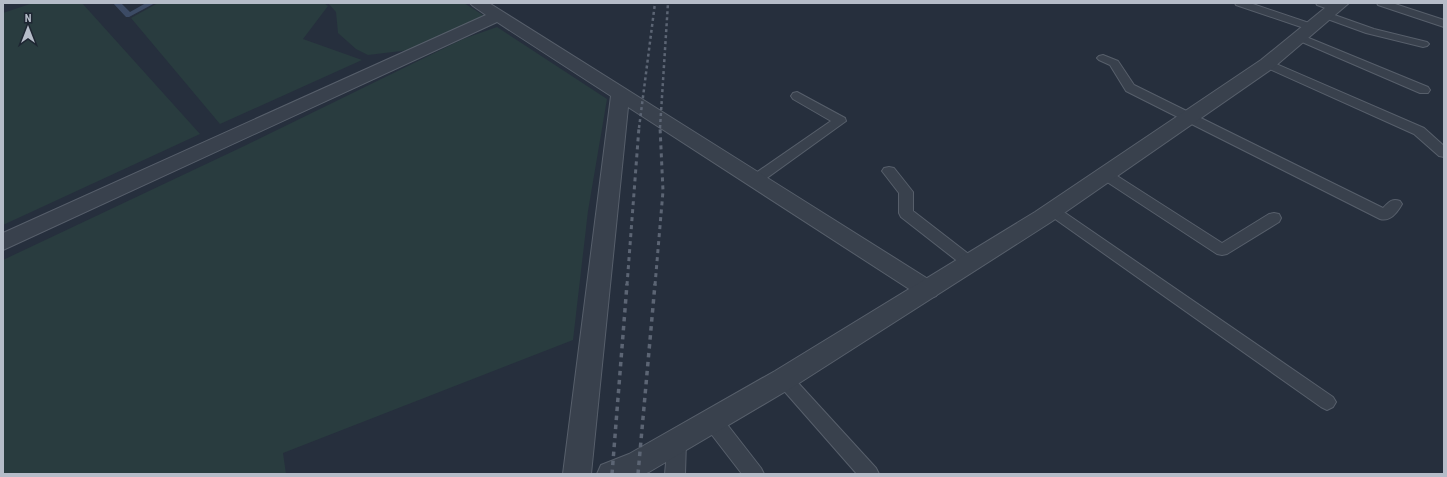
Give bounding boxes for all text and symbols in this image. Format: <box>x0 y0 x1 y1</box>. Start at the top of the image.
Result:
north arrow <box>8 8 48 48</box>
text: N <box>25 12 32 25</box>

